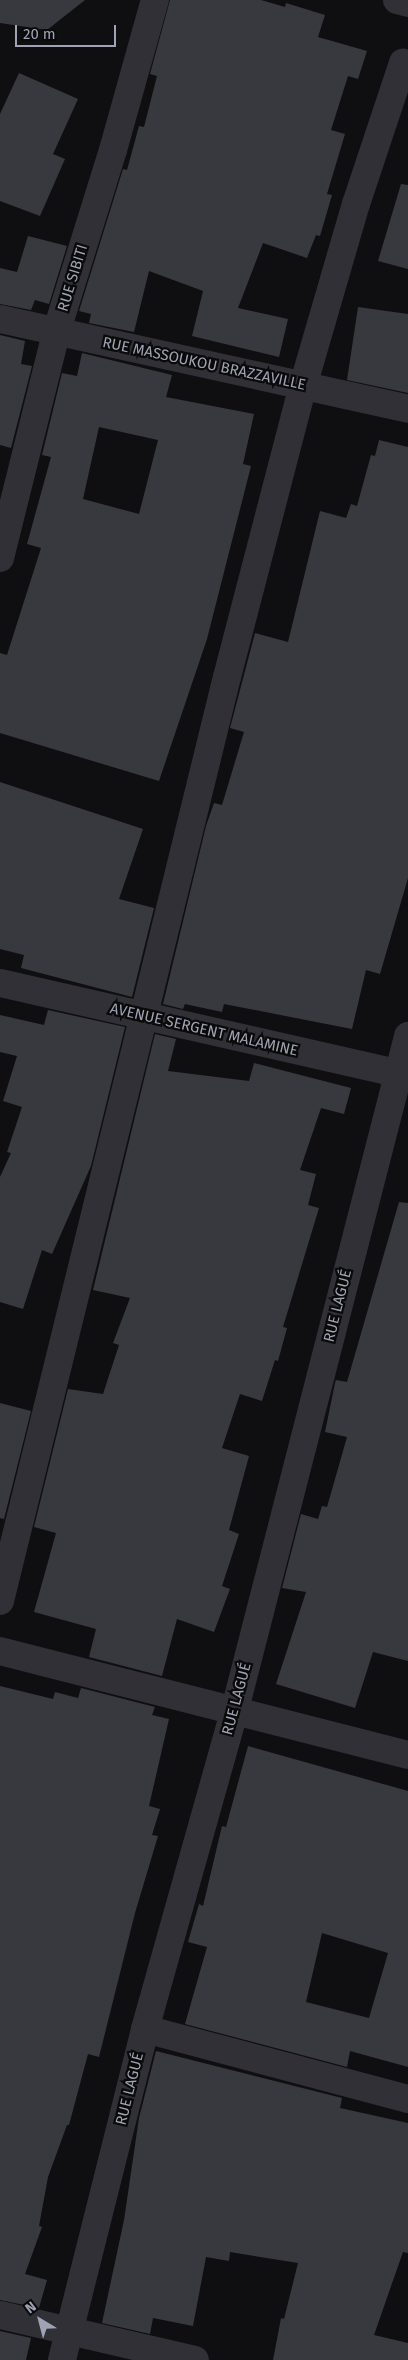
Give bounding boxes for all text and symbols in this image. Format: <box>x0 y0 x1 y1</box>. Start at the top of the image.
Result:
scale bar <box>18 15 119 47</box>
text: 20 m <box>23 25 56 43</box>
street label: RUE SIBITI <box>54 242 92 314</box>
street label: RUE MASSOUKOU BRAZZAVILLE <box>101 334 307 394</box>
street label: AVENUE SERGENT MALAMINE <box>108 1000 300 1060</box>
street label: RUE LAGUÉ <box>320 1268 356 1344</box>
street label: RUE LAGUÉ <box>219 1661 255 1737</box>
street label: RUE LAGUÉ <box>112 2051 148 2127</box>
north arrow <box>15 2295 65 2345</box>
text: N <box>22 2298 39 2317</box>

